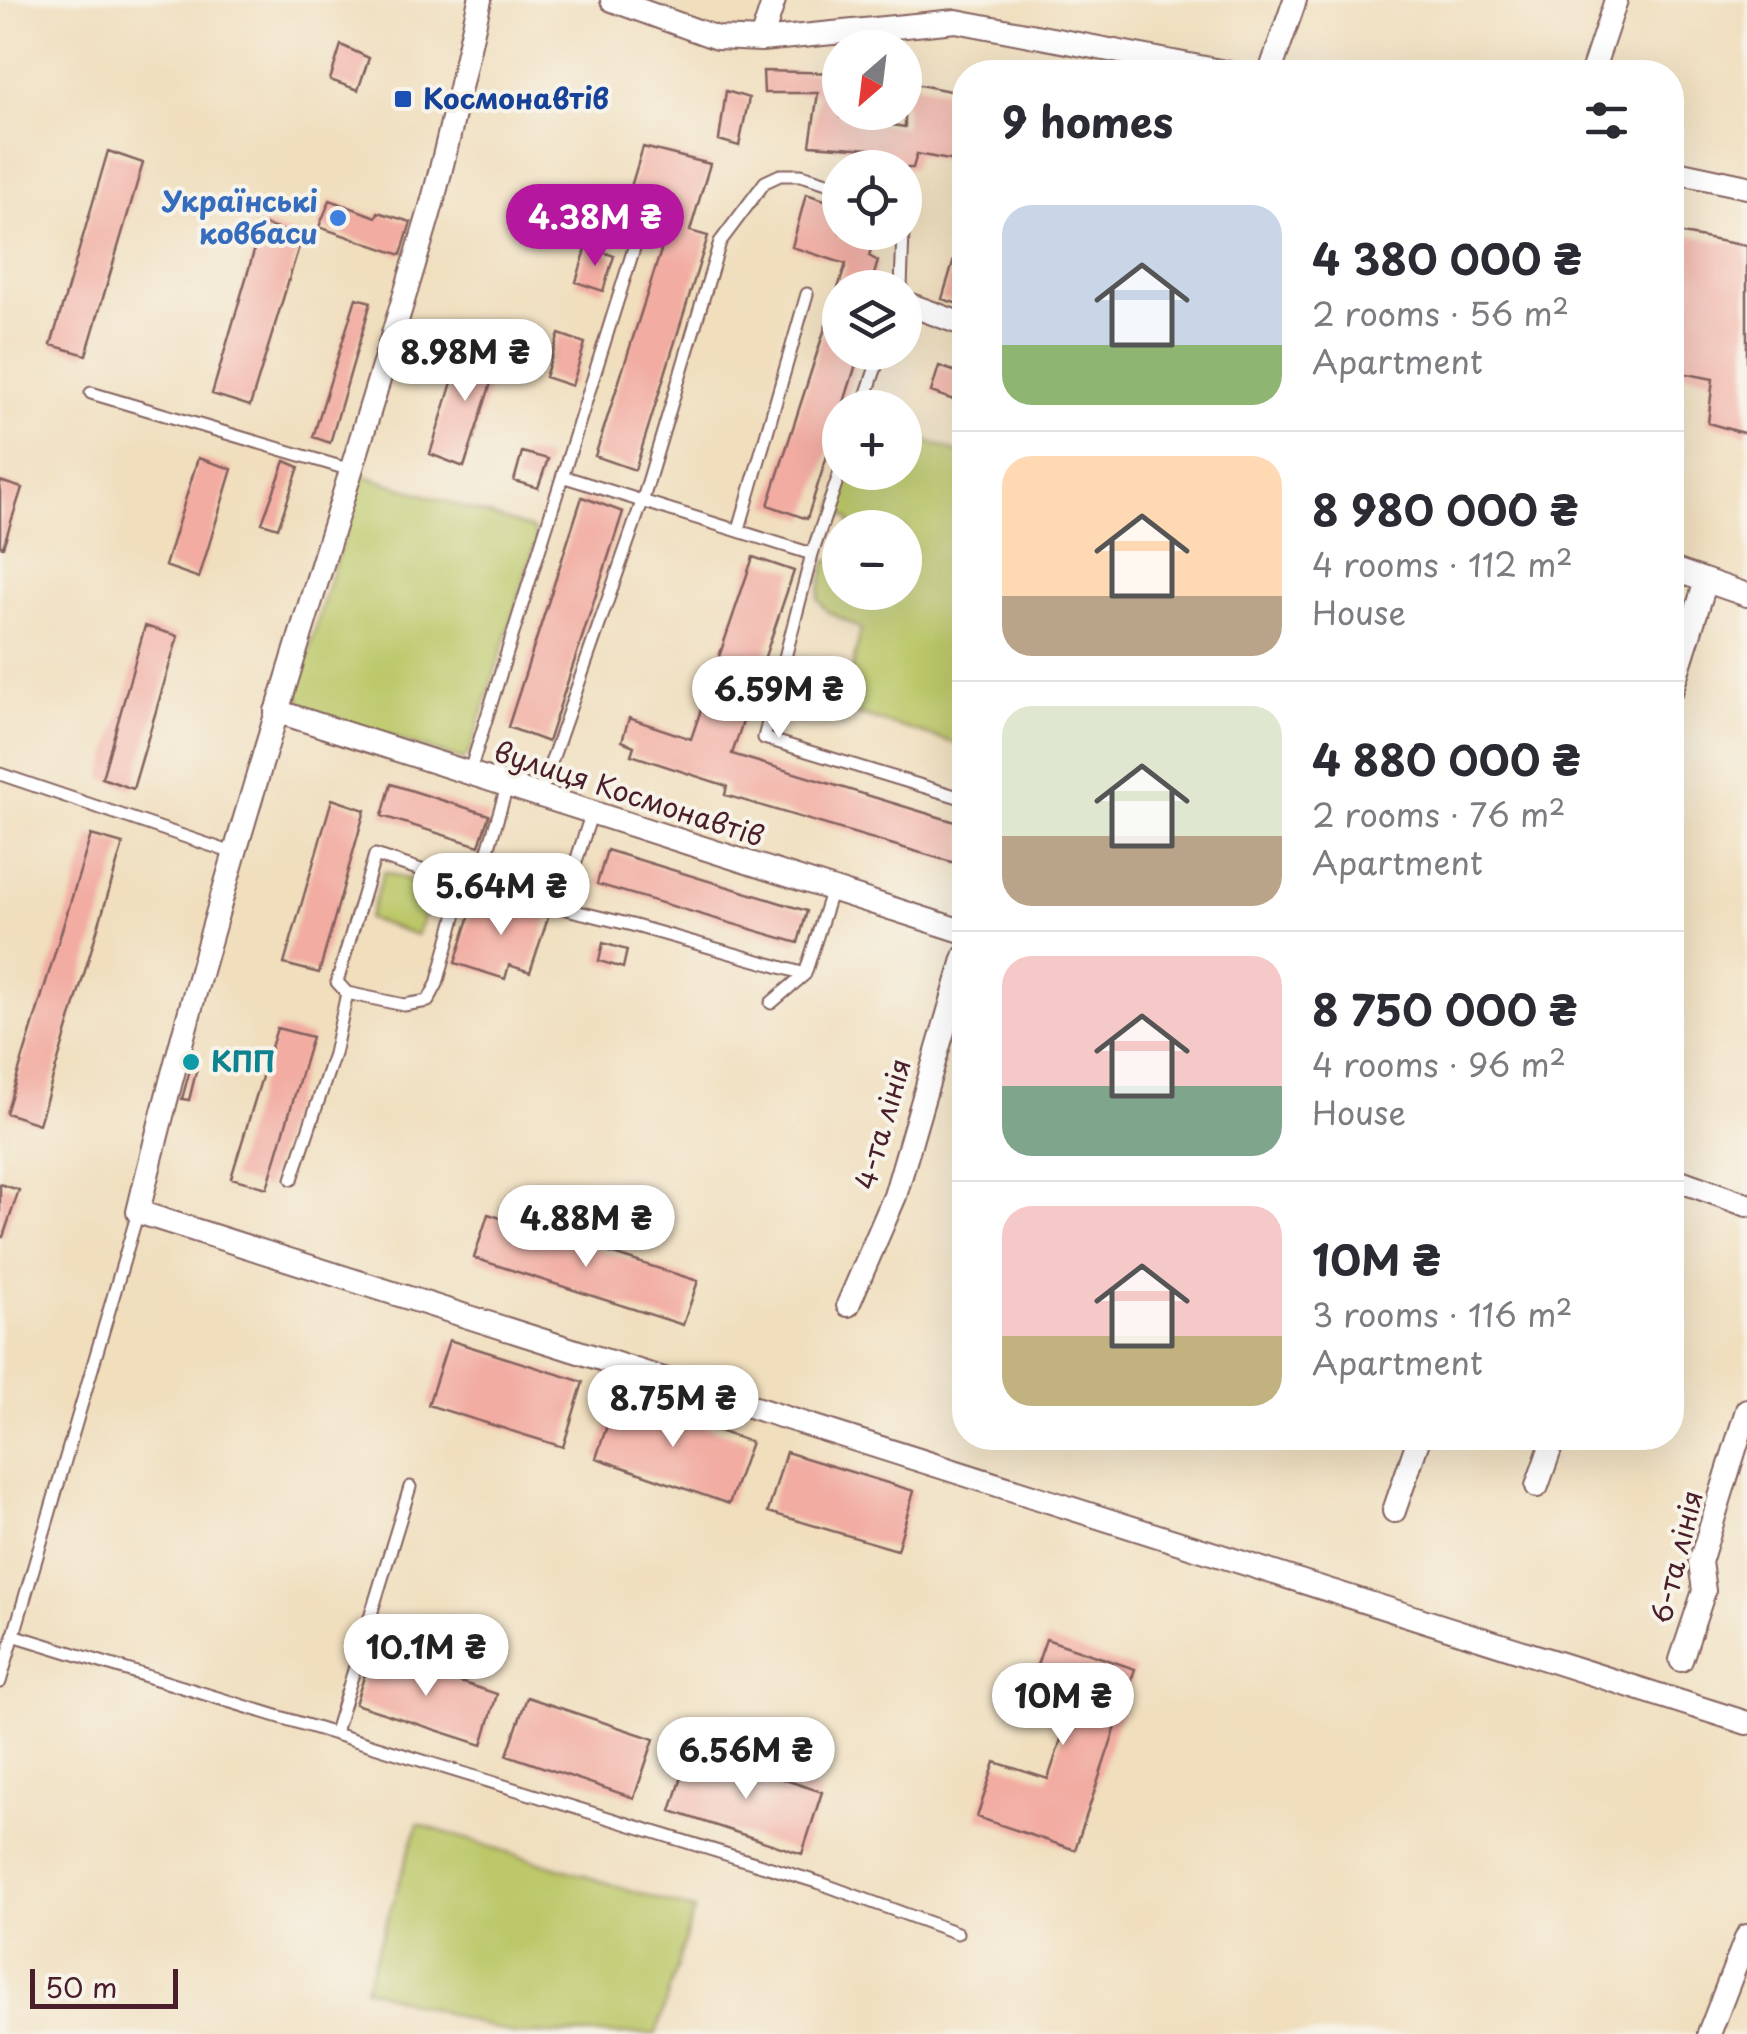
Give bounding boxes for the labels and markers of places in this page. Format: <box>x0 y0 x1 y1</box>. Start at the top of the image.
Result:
place label: Космонавтів <box>423 76 609 119</box>
marker: Космонавтів <box>392 88 414 110</box>
place label: Українські ковбаси <box>161 179 318 254</box>
pin: 4.38M ₴ <box>503 184 687 269</box>
marker: Українські ковбаси <box>327 207 349 229</box>
pin: 8.98M ₴ <box>373 319 557 404</box>
pin: 6.59M ₴ <box>687 656 871 741</box>
pin: 5.64M ₴ <box>409 853 593 938</box>
place label: КПП <box>211 1039 275 1082</box>
marker: КПП <box>180 1051 202 1073</box>
pin: 4.88M ₴ <box>494 1185 678 1270</box>
pin: 8.75M ₴ <box>581 1365 765 1450</box>
pin: 10.1M ₴ <box>334 1614 518 1699</box>
pin: 10M ₴ <box>993 1663 1133 1748</box>
pin: 6.56M ₴ <box>654 1717 838 1802</box>

